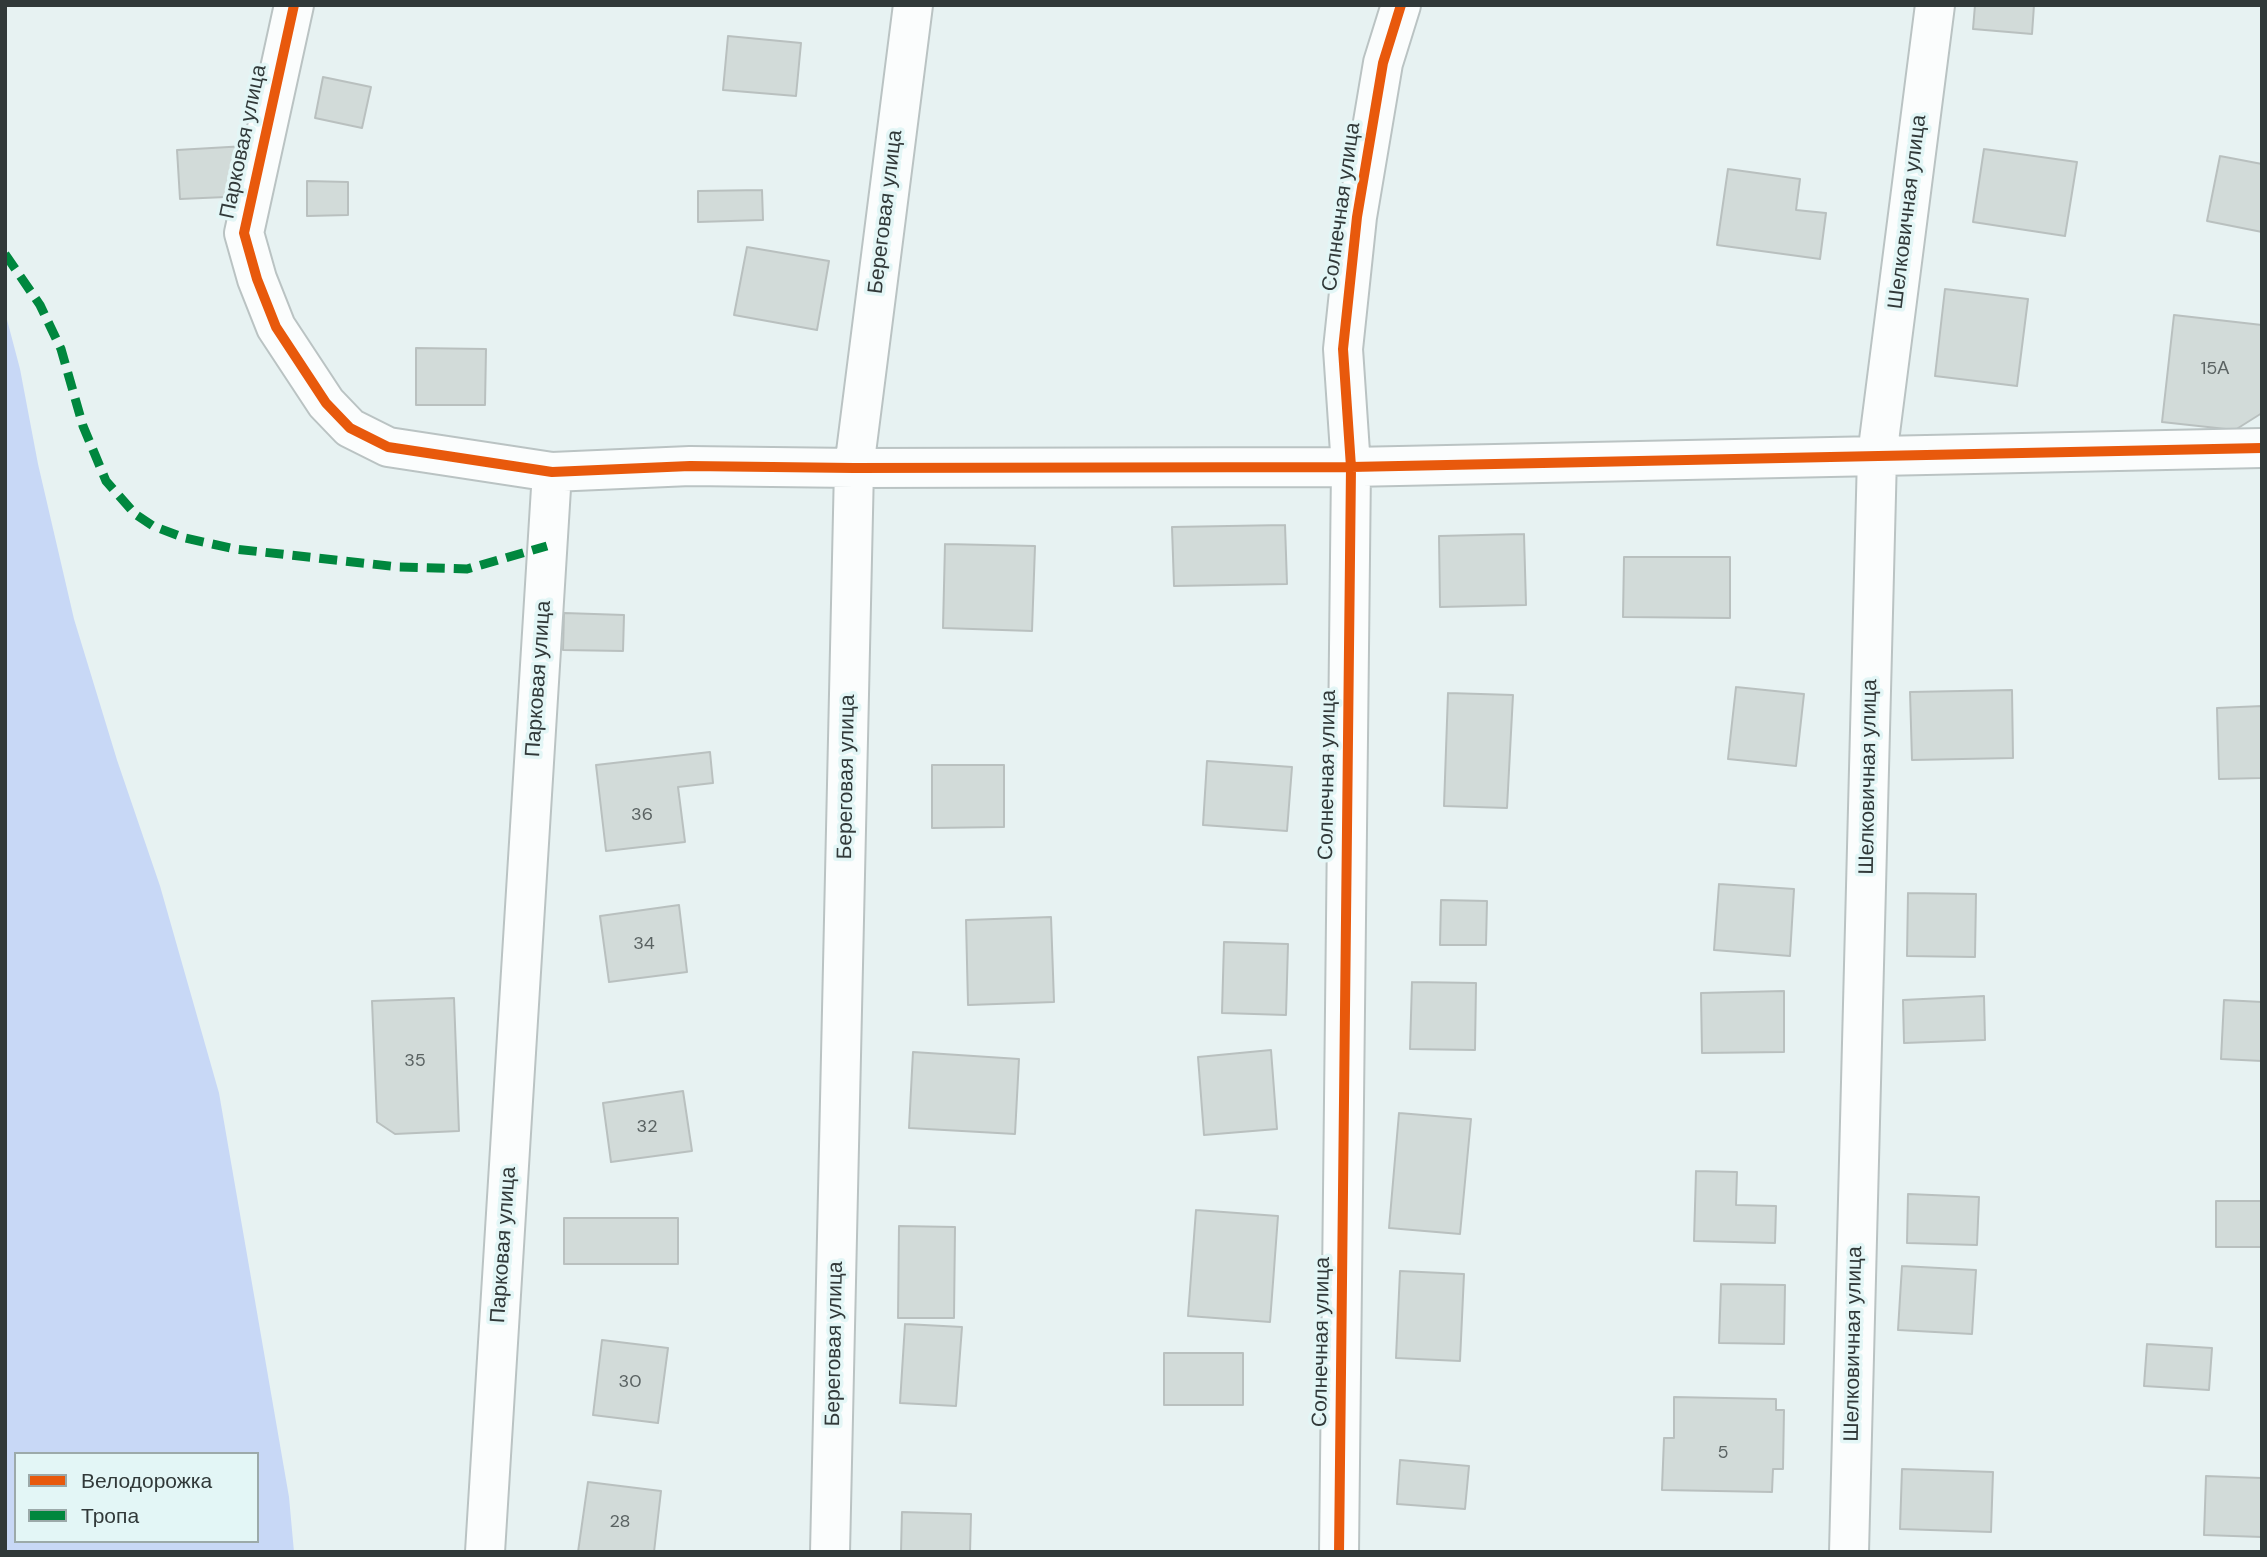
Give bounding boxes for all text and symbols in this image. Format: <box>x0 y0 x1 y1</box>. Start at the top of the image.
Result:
street label: Парковая улица <box>215 63 273 221</box>
street label: Шелковичная улица <box>1884 114 1932 310</box>
street label: Солнечная улица <box>1318 121 1366 293</box>
street label: Береговая улица <box>863 129 909 295</box>
house number: 15А <box>2201 358 2229 380</box>
street label: Парковая улица <box>521 600 557 758</box>
street label: Шелковичная улица <box>1855 679 1883 875</box>
street label: Солнечная улица <box>1314 690 1342 860</box>
street label: Береговая улица <box>833 694 861 860</box>
house number: 36 <box>631 804 653 826</box>
house number: 34 <box>633 933 655 955</box>
house number: 35 <box>404 1050 426 1072</box>
house number: 32 <box>636 1116 658 1138</box>
street label: Парковая улица <box>486 1166 522 1324</box>
street label: Шелковичная улица <box>1840 1246 1868 1442</box>
street label: Солнечная улица <box>1308 1257 1336 1427</box>
street label: Береговая улица <box>821 1261 849 1427</box>
house number: 30 <box>619 1371 641 1393</box>
house number: 5 <box>1718 1442 1728 1464</box>
legend <box>14 1452 259 1543</box>
text: Велодорожка <box>81 1467 212 1495</box>
text: Тропа <box>81 1502 139 1530</box>
house number: 28 <box>609 1511 631 1533</box>

